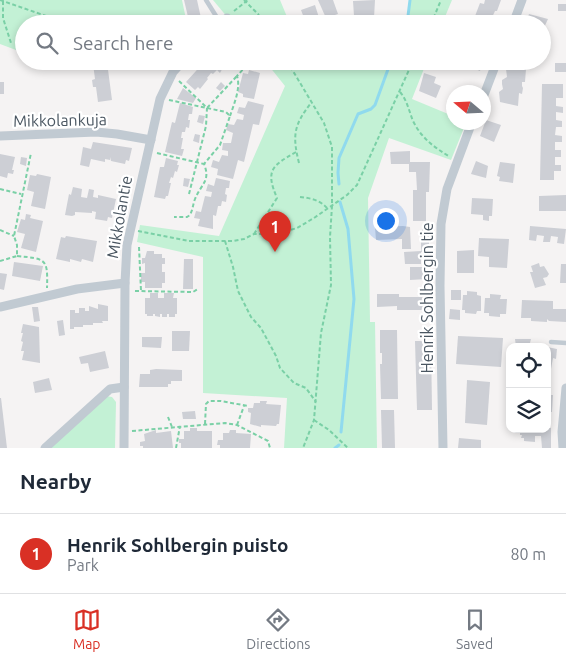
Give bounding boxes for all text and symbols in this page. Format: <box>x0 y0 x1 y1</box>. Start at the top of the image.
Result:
search box <box>15 15 551 70</box>
icon: search <box>33 29 61 57</box>
text: Search here <box>73 32 173 54</box>
north arrow <box>446 85 491 130</box>
street label: Mikkolankuja <box>13 110 107 130</box>
street label: Mikkolantie <box>103 174 135 260</box>
your location <box>373 208 399 234</box>
pin: 1 <box>259 211 291 252</box>
street label: Henrik Sohlbergin tie <box>418 222 436 374</box>
map controls <box>506 343 551 433</box>
button: locate <box>506 343 551 388</box>
button: layers <box>506 388 551 433</box>
text: Nearby <box>20 469 91 493</box>
text: Henrik Sohlbergin puisto <box>67 534 288 556</box>
text: 1 <box>31 545 41 563</box>
text: 80 m <box>510 545 546 563</box>
text: Park <box>67 556 99 574</box>
tab: Map <box>73 606 101 652</box>
tab: Directions <box>246 606 310 652</box>
tab: Saved <box>456 606 493 652</box>

